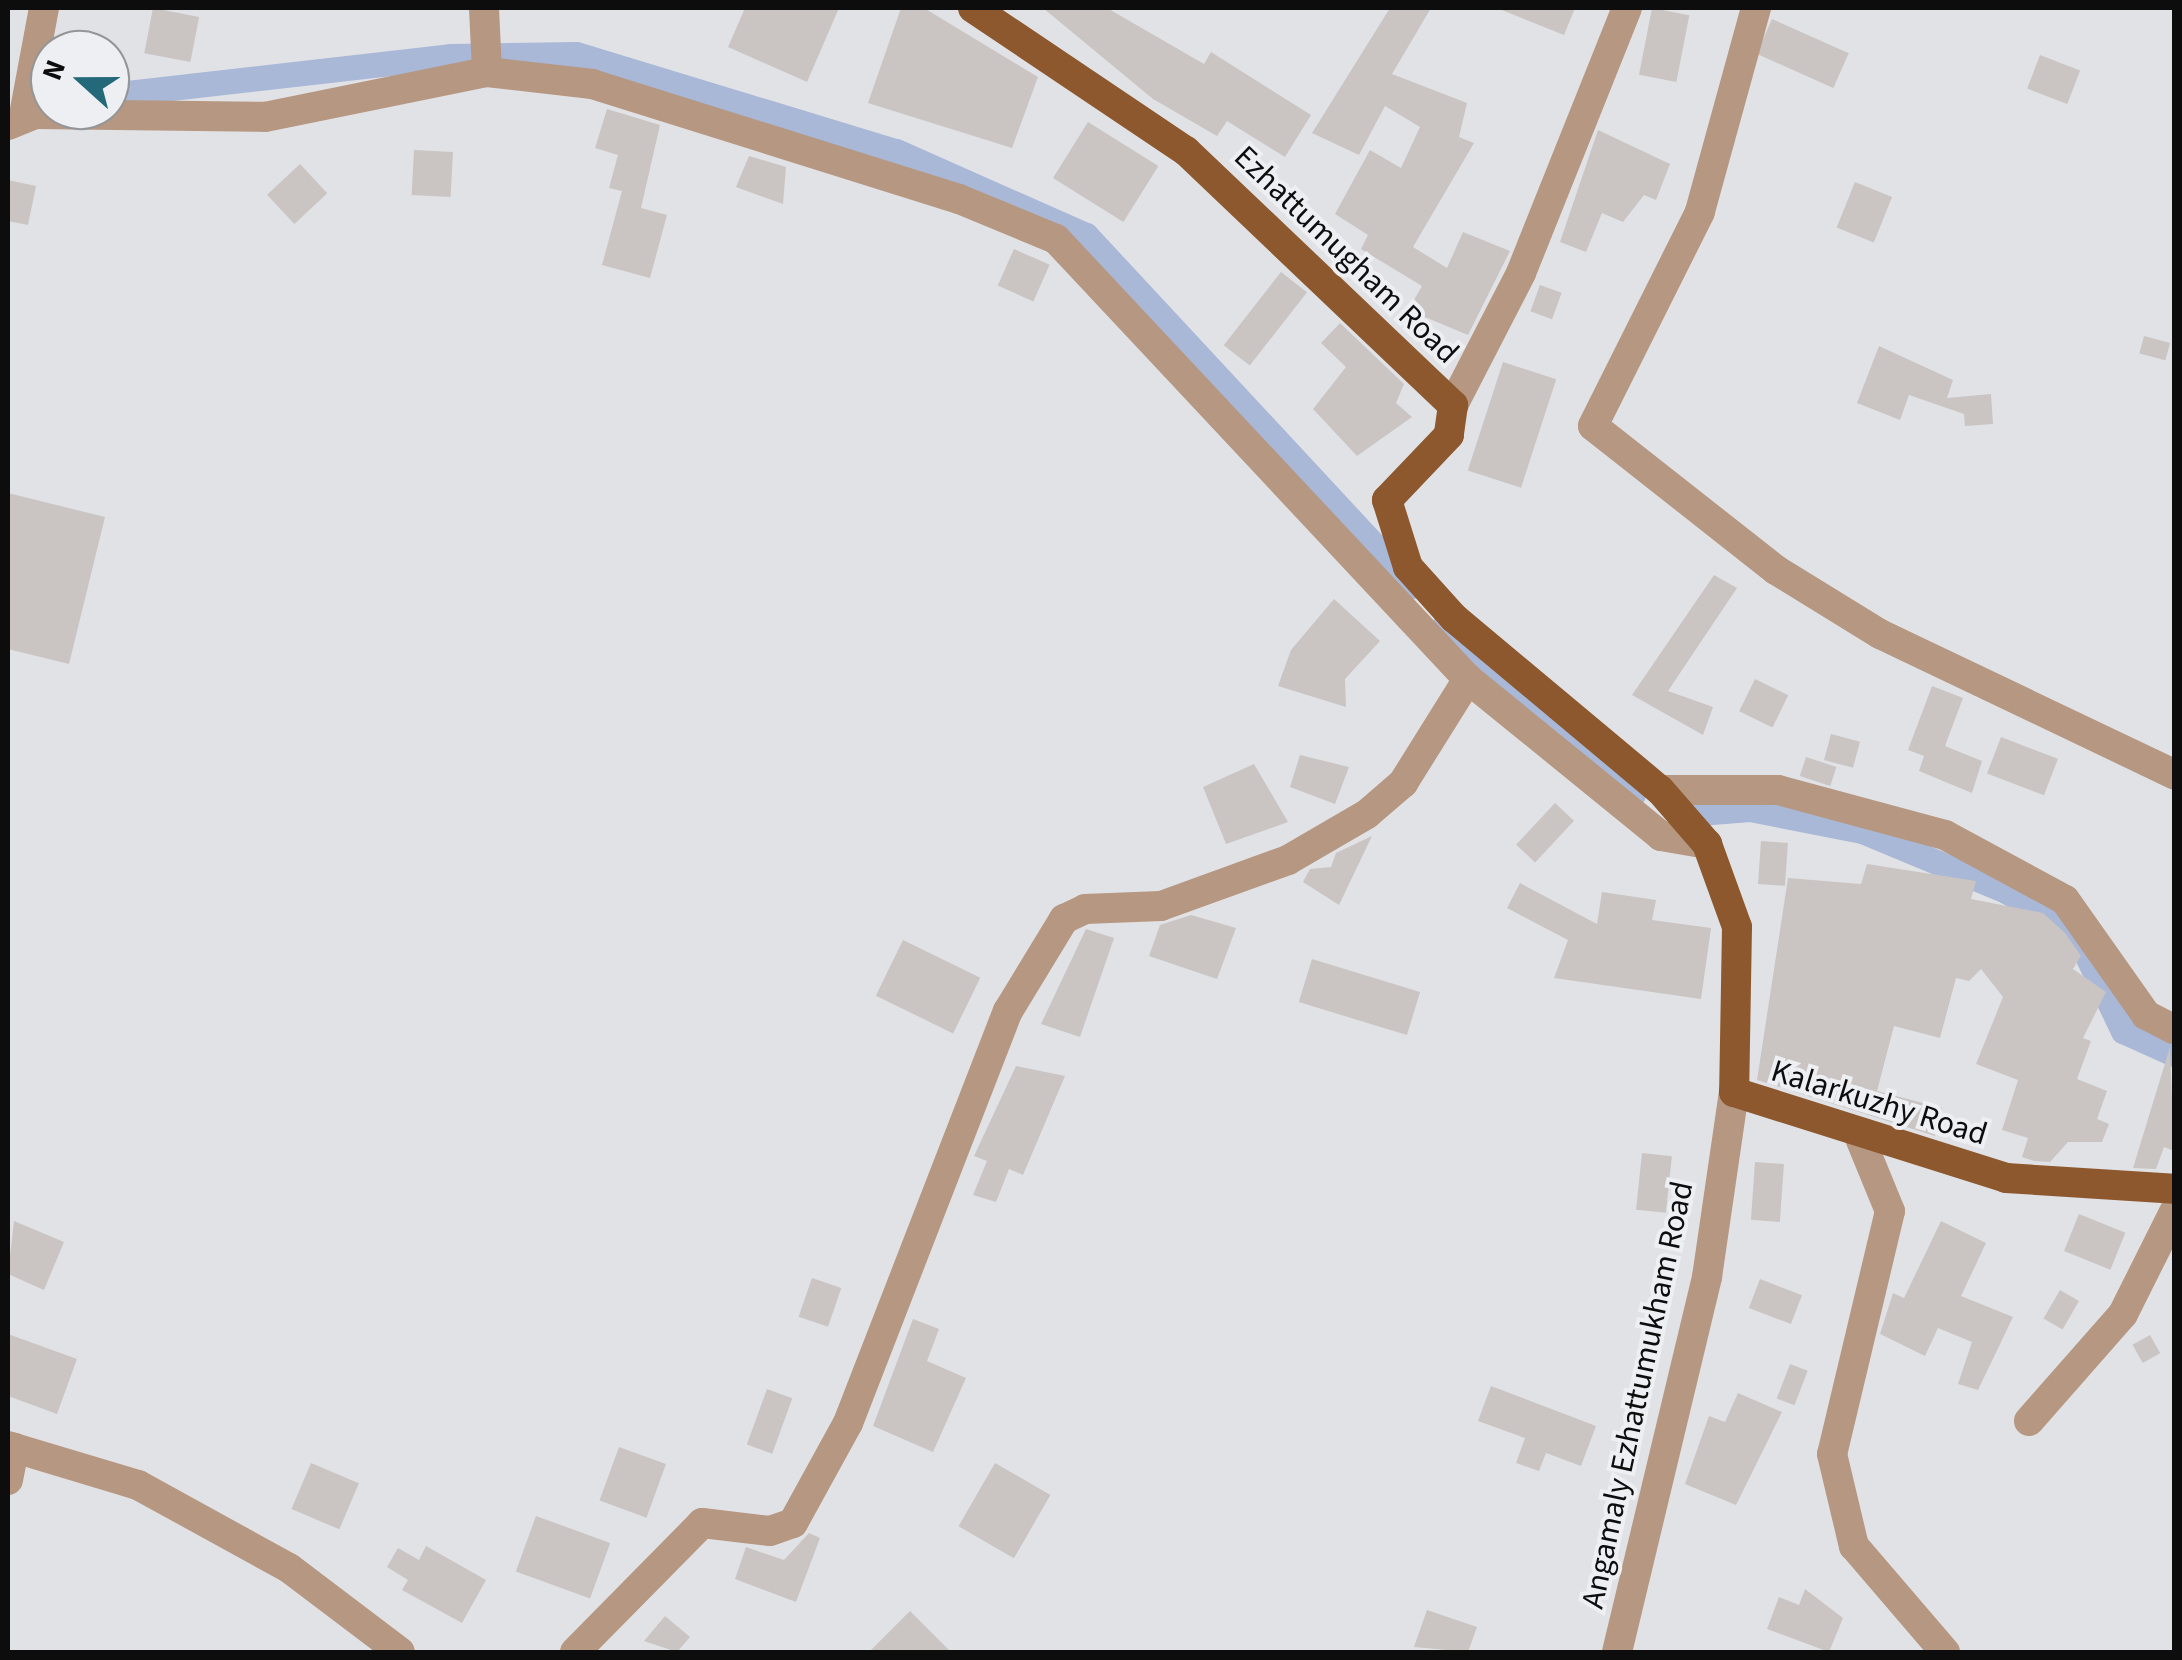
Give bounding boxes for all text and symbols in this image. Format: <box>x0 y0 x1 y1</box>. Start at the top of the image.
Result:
north arrow <box>30 30 130 130</box>
text: N <box>32 54 76 86</box>
street label: Ezhattumugham Road <box>1226 138 1466 372</box>
street label: Kalarkuzhy Road <box>1766 1052 1992 1154</box>
street label: Angamaly Ezhattumukham Road <box>1574 1178 1702 1612</box>

